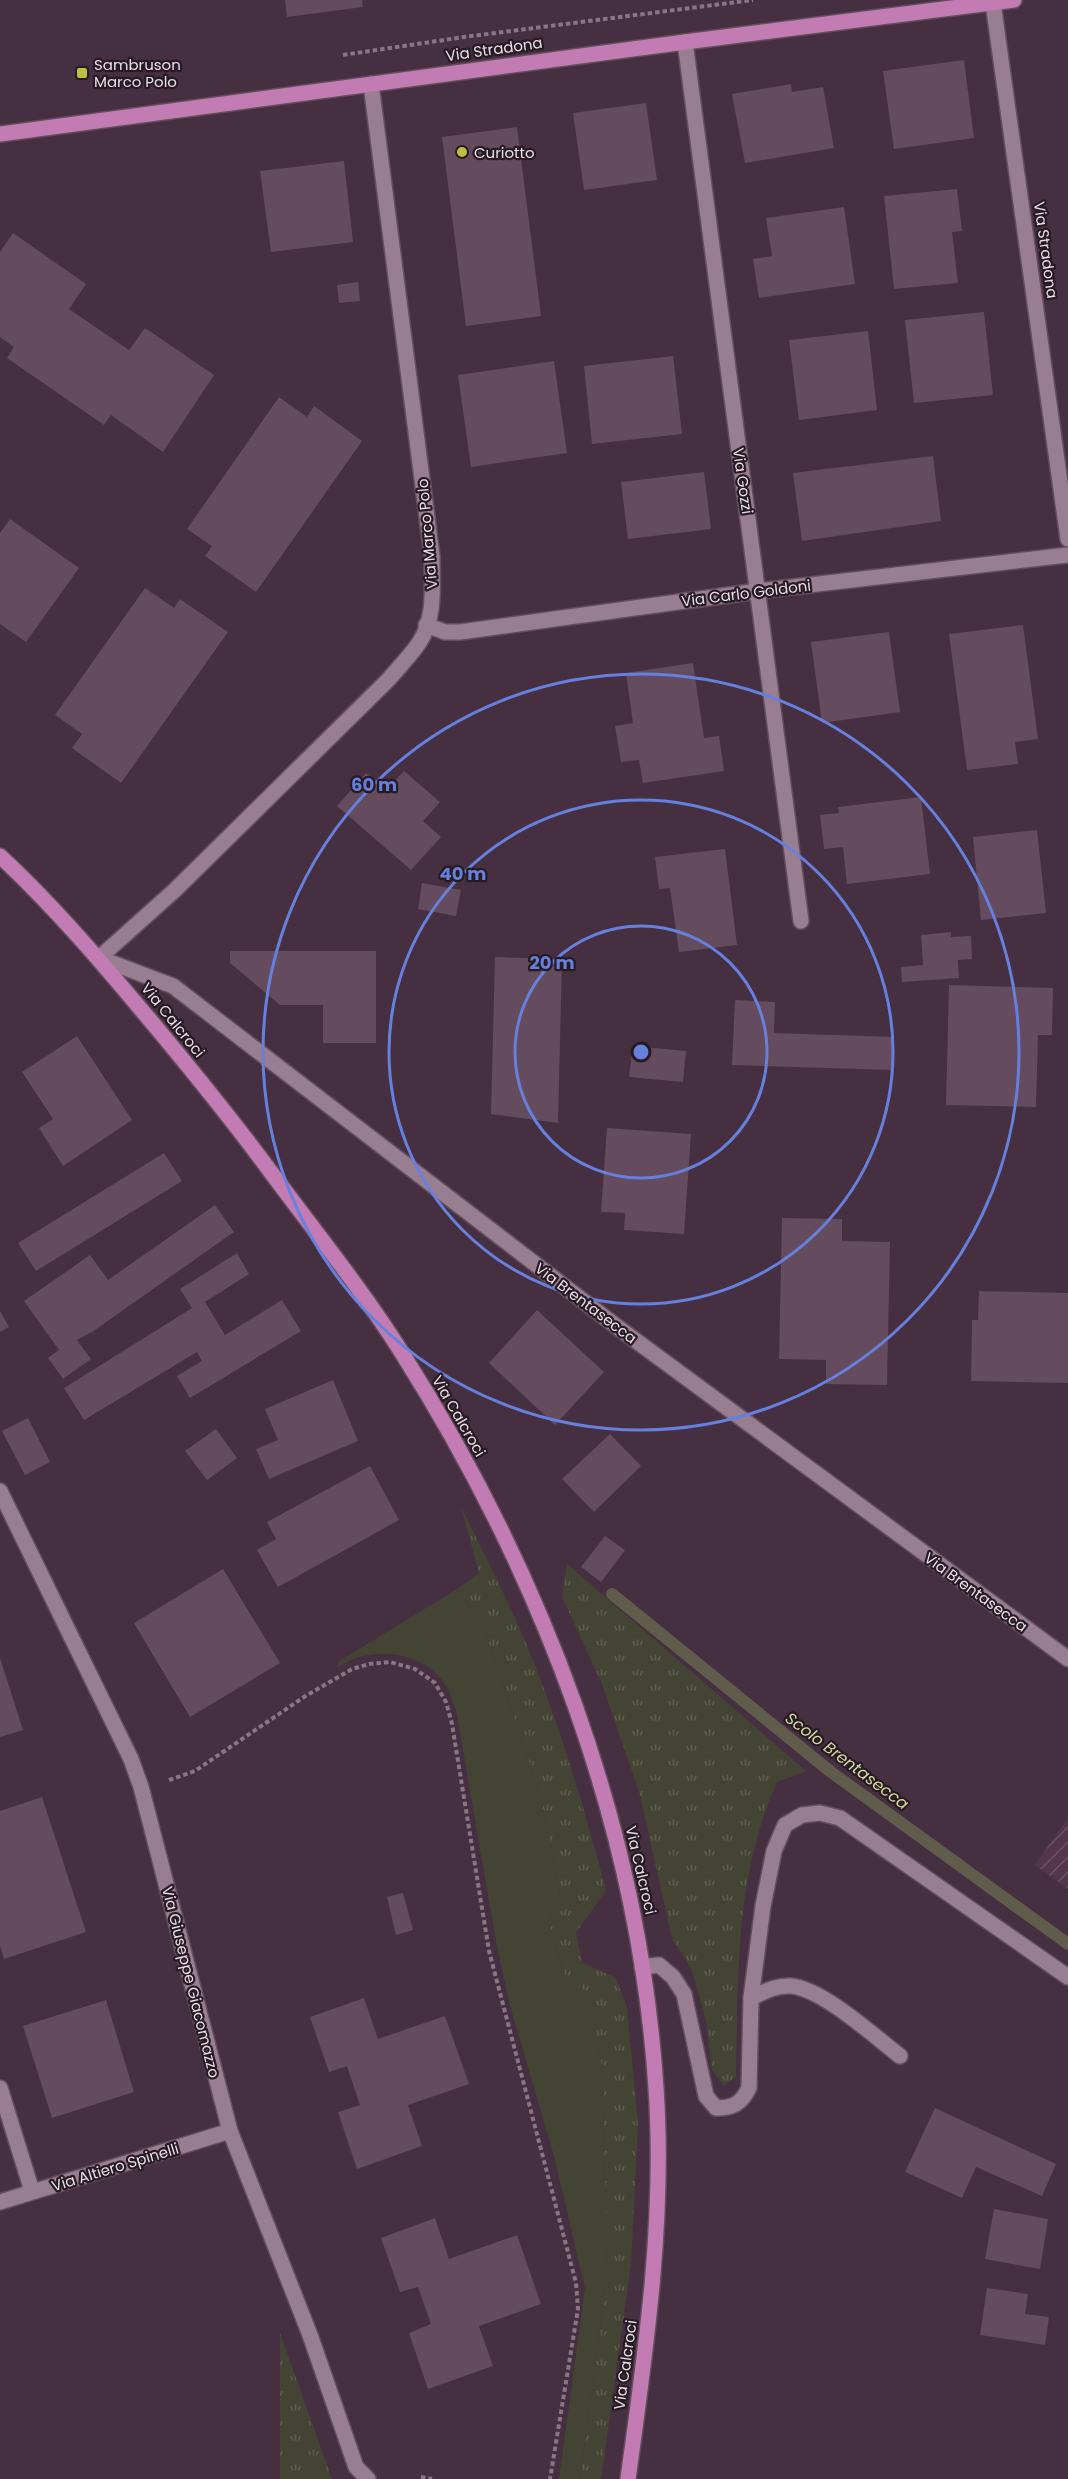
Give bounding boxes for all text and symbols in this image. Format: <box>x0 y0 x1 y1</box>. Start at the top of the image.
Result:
street label: Via Stradona <box>444 32 544 66</box>
place label: Sambruson Marco Polo <box>94 54 181 92</box>
marker: Sambruson Marco Polo <box>75 66 89 80</box>
place label: Curiotto <box>474 142 535 163</box>
marker: Curiotto <box>455 145 469 159</box>
street label: Via Stradona <box>1029 200 1063 300</box>
street label: Via Gozzi <box>728 447 758 515</box>
street label: Via Marco Polo <box>412 478 442 590</box>
street label: Via Carlo Goldoni <box>680 575 812 611</box>
text: 60 m <box>351 772 397 797</box>
text: 40 m <box>440 861 486 886</box>
text: 20 m <box>530 950 574 975</box>
street label: Via Calcroci <box>136 978 210 1062</box>
centre of rings <box>631 1042 651 1062</box>
street label: Via Brentasecca <box>531 1258 641 1348</box>
street label: Via Calcroci <box>427 1372 491 1460</box>
street label: Via Brentasecca <box>920 1547 1032 1637</box>
water label: Scolo Brentasecca <box>780 1707 914 1815</box>
street label: Via Calcroci <box>621 1824 661 1916</box>
street label: Via Giuseppe Giacomazzo <box>157 1884 225 2080</box>
street label: Via Altiero Spinelli <box>49 2138 181 2196</box>
street label: Via Calcroci <box>608 2319 642 2411</box>

